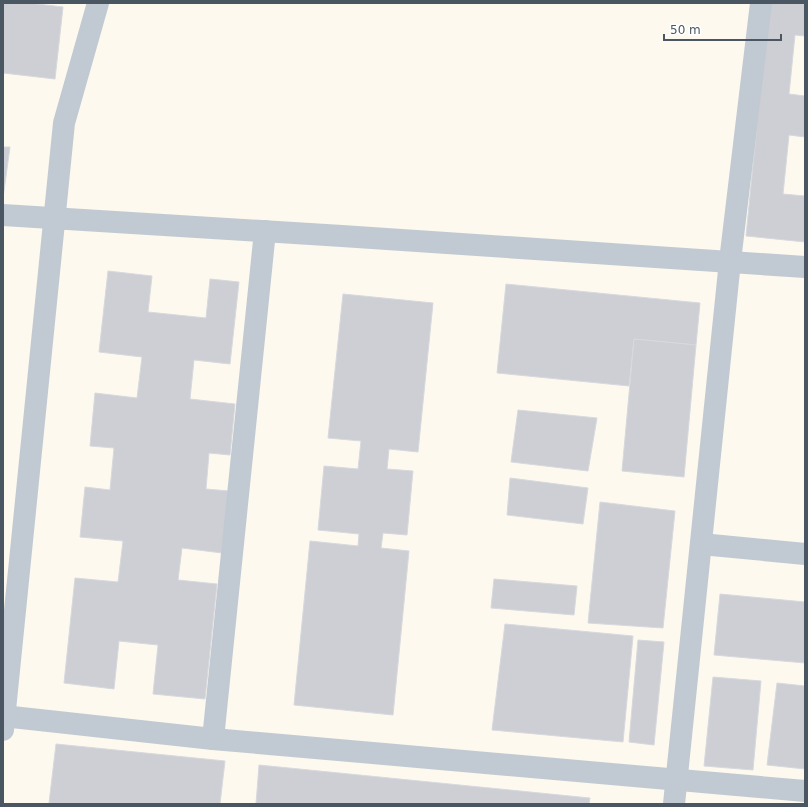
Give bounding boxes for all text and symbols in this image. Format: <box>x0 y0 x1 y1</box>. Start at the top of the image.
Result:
scale bar <box>664 16 781 42</box>
text: 50 m <box>670 23 701 37</box>

